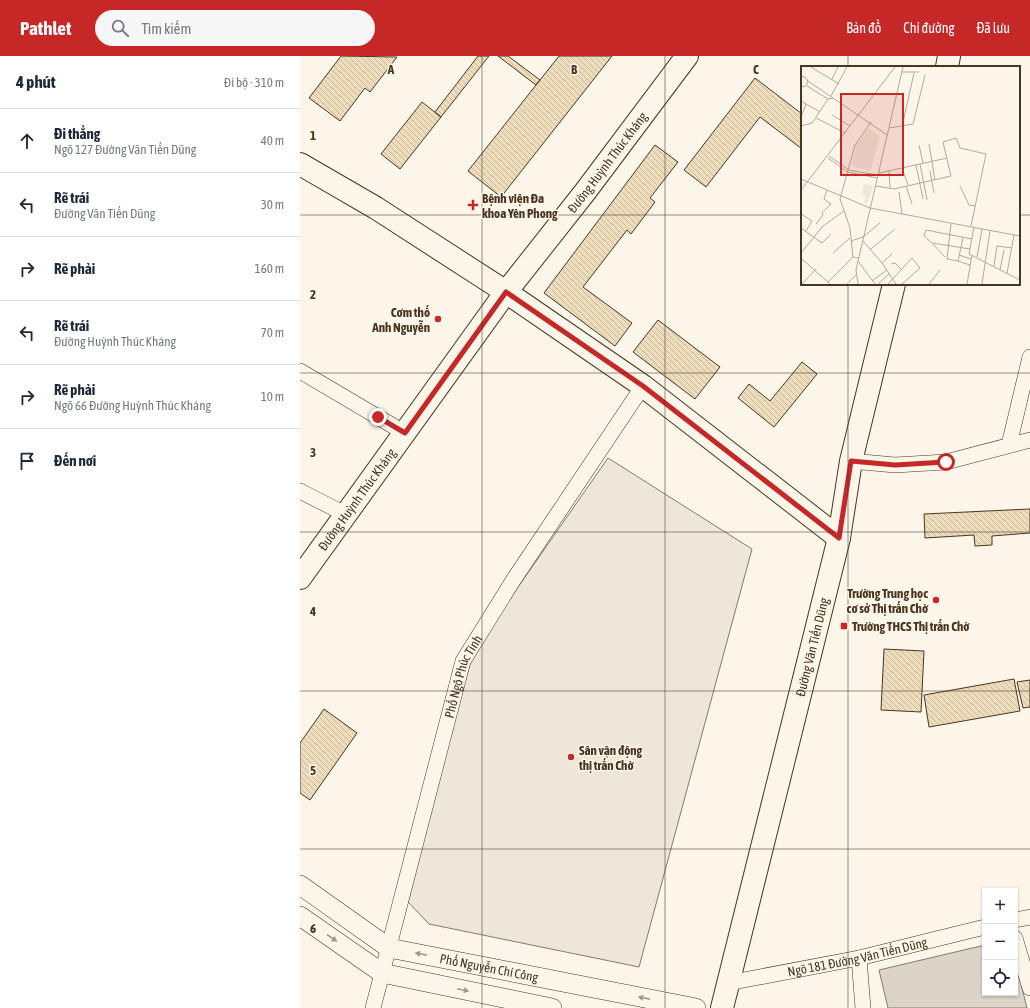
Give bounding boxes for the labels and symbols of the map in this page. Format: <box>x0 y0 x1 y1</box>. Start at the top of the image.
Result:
text: A <box>387 62 395 77</box>
text: B <box>571 62 578 77</box>
text: C <box>753 62 759 77</box>
inset map <box>801 66 1020 285</box>
street label: Đường Huỳnh Thúc Kháng <box>564 109 650 216</box>
text: 1 <box>310 128 316 143</box>
place label: Bệnh viện Đa khoa Yên Phong <box>482 191 558 221</box>
marker: Bệnh viện Đa khoa Yên Phong <box>467 199 479 211</box>
text: 2 <box>310 287 316 302</box>
place label: Cơm thố Anh Nguyễn <box>371 305 430 335</box>
marker: Cơm thố Anh Nguyễn <box>433 314 443 324</box>
route end <box>369 408 387 426</box>
text: 3 <box>310 445 316 460</box>
street label: Đường Huỳnh Thúc Kháng <box>315 445 399 553</box>
route start <box>937 453 955 471</box>
place label: Trường Trung học cơ sở Thị trấn Chờ <box>847 586 929 616</box>
marker: Trường Trung học cơ sở Thị trấn Chờ <box>931 595 941 605</box>
street label: Đường Văn Tiến Dũng <box>792 596 831 698</box>
text: 4 <box>309 604 316 619</box>
place label: Trường THCS Thị trấn Chờ <box>852 619 970 634</box>
marker: Trường THCS Thị trấn Chờ <box>839 621 849 631</box>
street label: Phố Ngô Phúc Tinh <box>441 632 485 720</box>
place label: Sân vận động thị trấn Chờ <box>578 743 643 773</box>
marker: Sân vận động thị trấn Chờ <box>566 752 576 762</box>
text: 5 <box>310 763 316 778</box>
text: 6 <box>310 921 316 936</box>
one-way arrow <box>327 934 337 942</box>
street label: Ngõ 181 Đường Văn Tiến Dũng <box>786 934 929 979</box>
one-way arrow <box>414 951 427 957</box>
street label: Phố Nguyễn Chí Công <box>438 951 540 985</box>
one-way arrow <box>457 987 469 993</box>
one-way arrow <box>638 994 650 1000</box>

